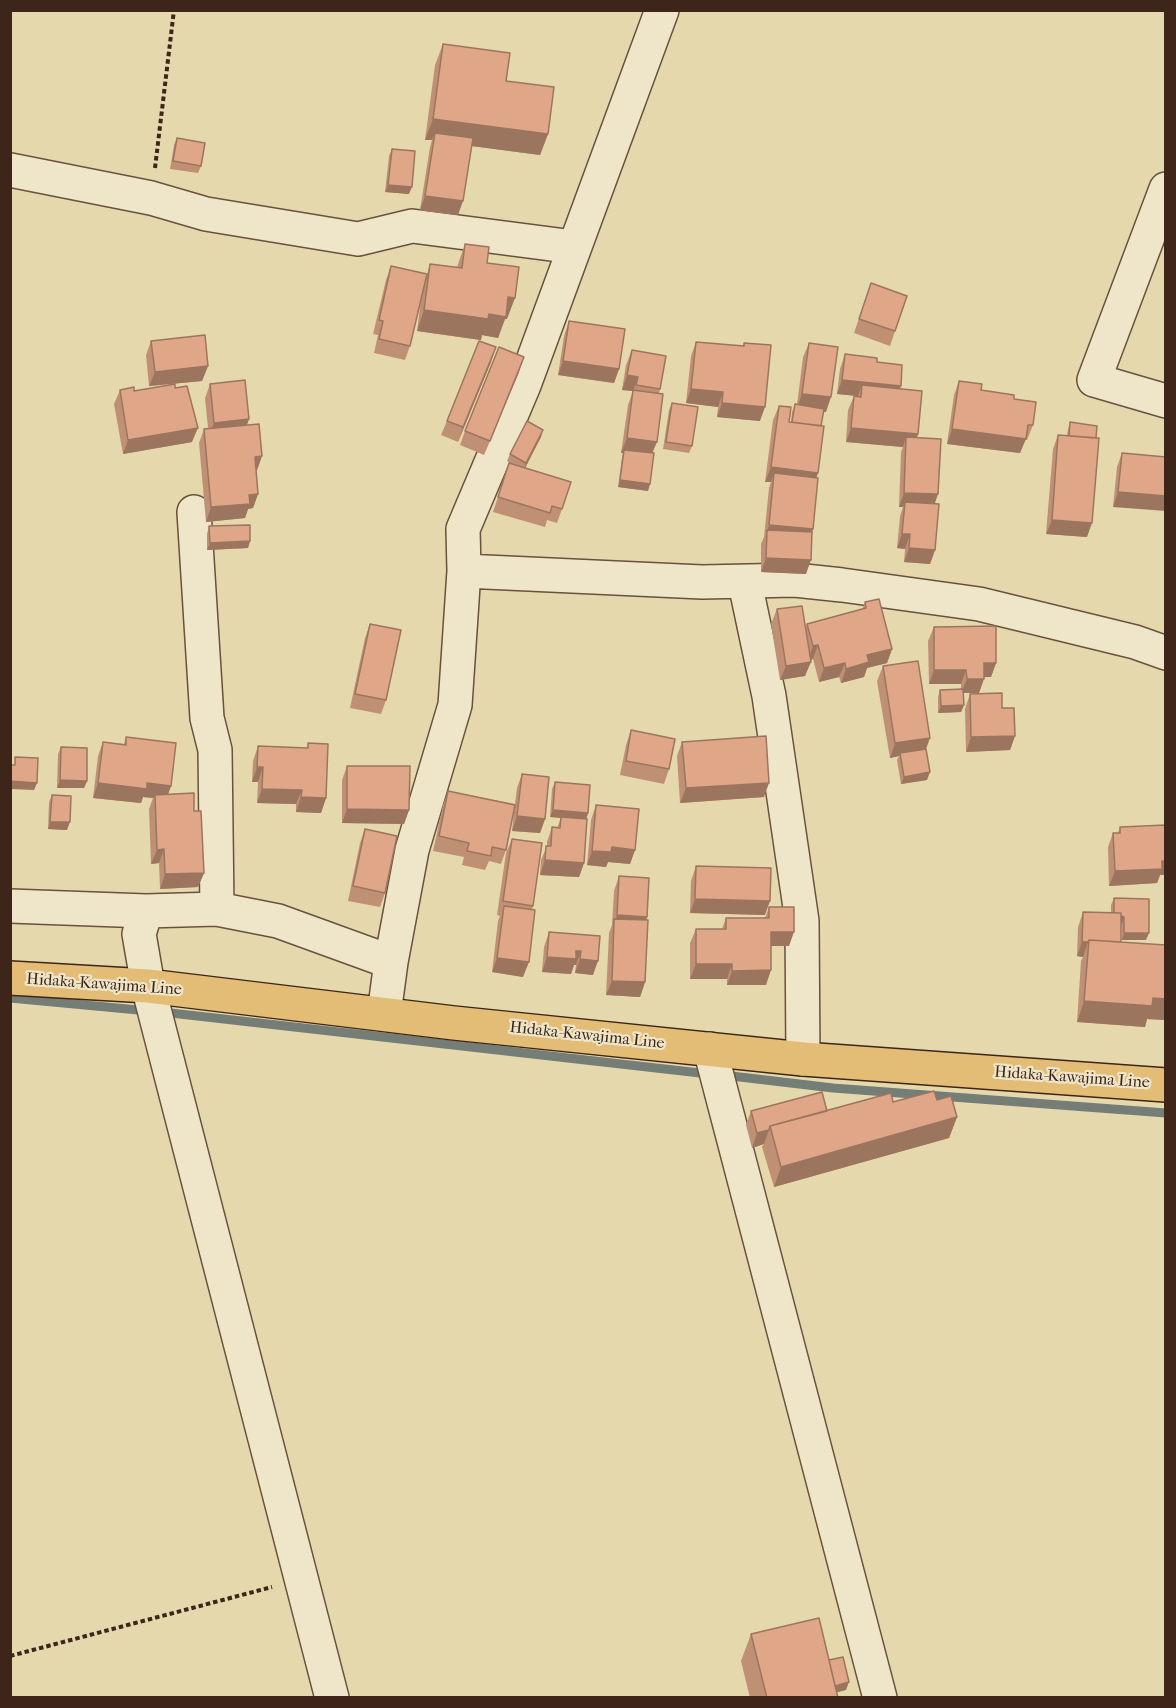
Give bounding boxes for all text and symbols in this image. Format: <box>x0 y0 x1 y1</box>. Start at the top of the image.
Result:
street label: Hidaka-Kawajima Line <box>26 970 182 1000</box>
street label: Hidaka-Kawajima Line <box>509 1018 665 1054</box>
street label: Hidaka-Kawajima Line <box>994 1063 1150 1093</box>

